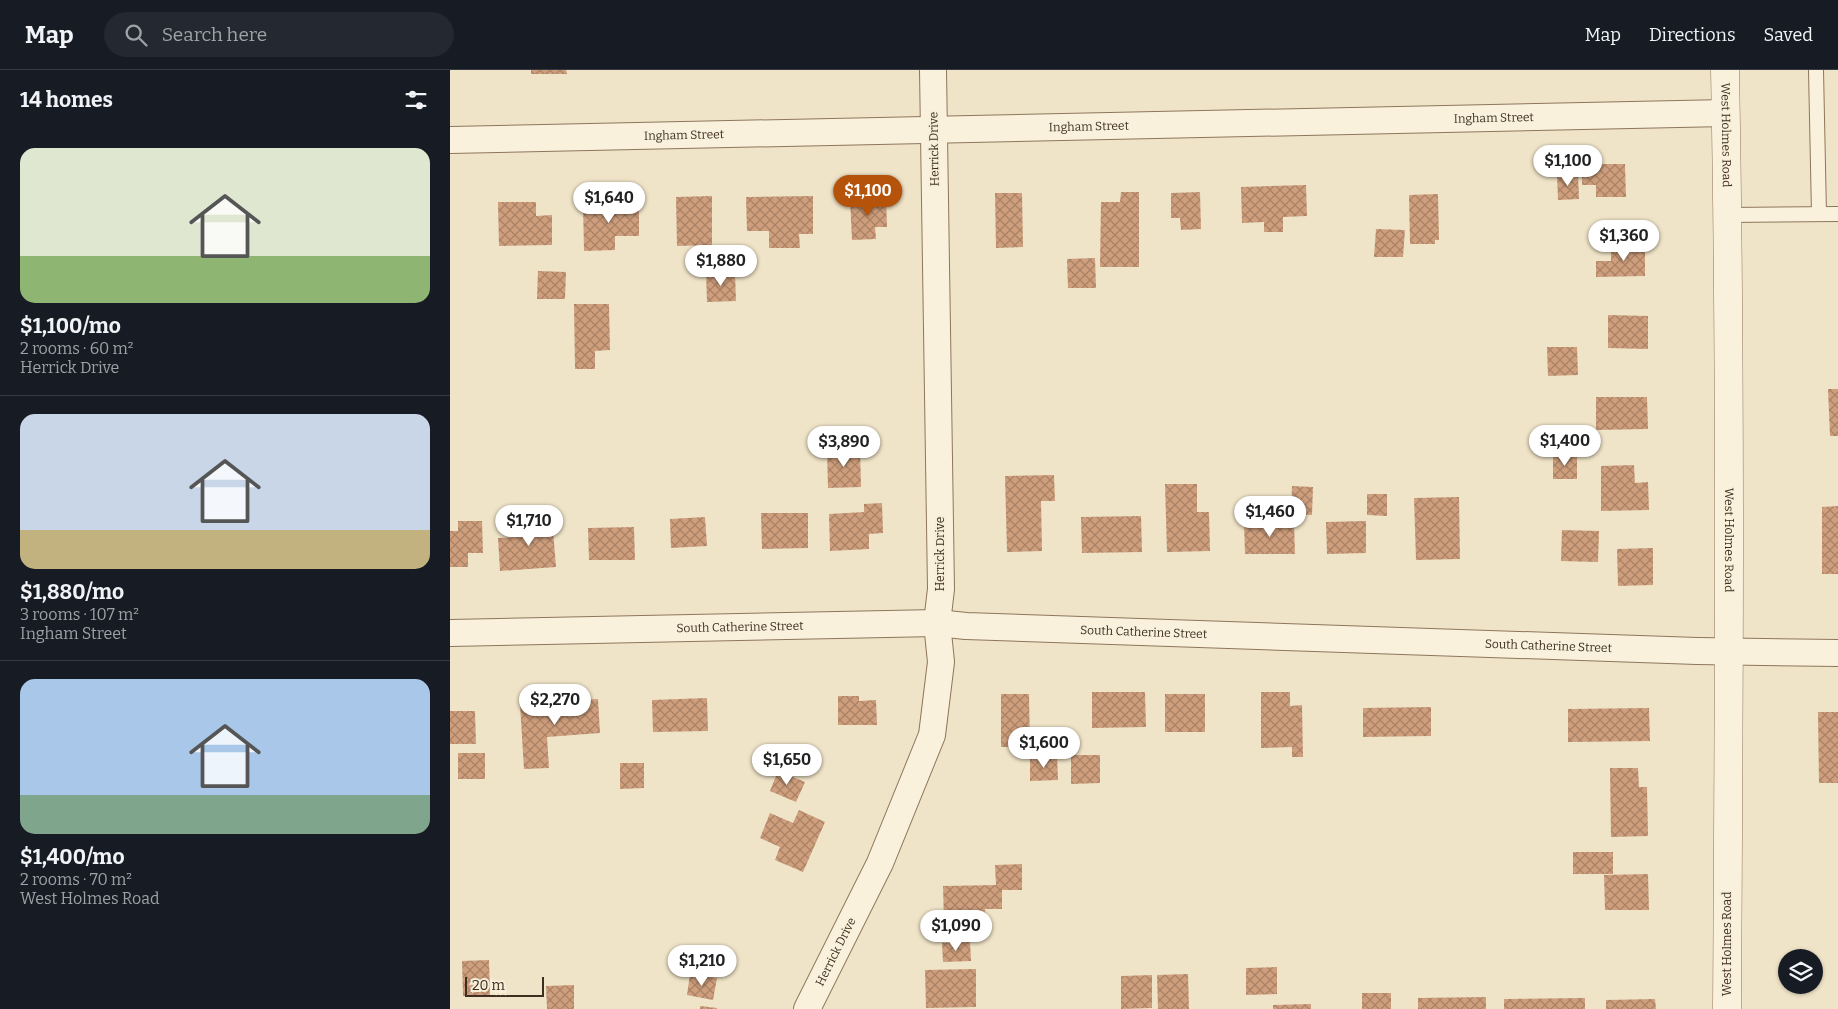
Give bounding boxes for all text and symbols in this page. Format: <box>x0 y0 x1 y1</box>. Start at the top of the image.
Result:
search box <box>104 12 454 57</box>
text: Map <box>25 21 74 49</box>
icon: search <box>122 21 150 49</box>
text: Search here <box>162 23 267 46</box>
text: Map <box>1585 24 1621 46</box>
text: Directions <box>1649 24 1736 46</box>
text: Saved <box>1764 24 1813 46</box>
street label: West Holmes Road <box>1718 83 1734 187</box>
icon: filters <box>402 86 430 114</box>
text: 14 homes <box>20 87 113 113</box>
street label: Ingham Street <box>1453 110 1535 126</box>
street label: Herrick Drive <box>926 112 942 186</box>
street label: Ingham Street <box>1049 119 1130 134</box>
street label: Ingham Street <box>644 127 725 143</box>
pin: $1,100 <box>1527 144 1609 187</box>
text: $1,100 <box>1544 151 1592 170</box>
pin: $1,100 <box>827 174 909 217</box>
icon: home <box>180 181 270 271</box>
text: $1,100 <box>844 181 892 200</box>
pin: $1,640 <box>568 182 650 224</box>
text: $1,640 <box>584 188 634 207</box>
pin: $1,360 <box>1583 220 1665 262</box>
text: $1,360 <box>1599 226 1649 245</box>
pin: $1,880 <box>680 244 762 287</box>
text: $1,880 <box>696 251 746 270</box>
text: $1,100/mo <box>20 313 121 339</box>
text: 2 rooms · 60 m² <box>20 339 133 358</box>
text: Herrick Drive <box>20 358 119 377</box>
pin: $1,400 <box>1524 424 1606 467</box>
pin: $3,890 <box>803 426 885 468</box>
text: $1,400 <box>1540 431 1590 450</box>
text: $3,890 <box>818 432 870 451</box>
icon: home <box>180 446 270 536</box>
street label: West Holmes Road <box>1722 488 1736 592</box>
pin: $1,460 <box>1229 496 1311 538</box>
text: $1,460 <box>1245 502 1295 521</box>
pin: $1,710 <box>488 504 570 547</box>
text: $1,710 <box>506 511 552 530</box>
street label: Herrick Drive <box>933 517 947 591</box>
text: $1,880/mo <box>20 579 124 605</box>
text: 3 rooms · 107 m² <box>20 605 139 624</box>
street label: South Catherine Street <box>676 619 804 635</box>
street label: South Catherine Street <box>1080 623 1208 641</box>
text: Ingham Street <box>20 624 127 643</box>
street label: South Catherine Street <box>1485 637 1613 655</box>
pin: $2,270 <box>514 684 596 726</box>
text: $2,270 <box>530 690 580 709</box>
icon: home <box>180 711 270 801</box>
pin: $1,600 <box>1003 726 1085 769</box>
text: $1,600 <box>1019 733 1069 752</box>
pin: $1,650 <box>746 744 828 786</box>
text: $1,650 <box>763 750 811 769</box>
text: $1,400/mo <box>20 844 125 870</box>
text: 2 rooms · 70 m² <box>20 870 132 889</box>
text: West Holmes Road <box>20 889 159 908</box>
street label: West Holmes Road <box>1720 892 1734 996</box>
pin: $1,090 <box>915 910 997 952</box>
street label: Herrick Drive <box>813 915 859 988</box>
text: $1,090 <box>931 916 981 935</box>
pin: $1,210 <box>661 944 743 987</box>
map controls <box>1778 949 1823 994</box>
button: layers <box>1778 949 1823 994</box>
text: $1,210 <box>679 951 725 970</box>
scale bar <box>465 974 544 997</box>
text: 20 m <box>472 977 505 994</box>

